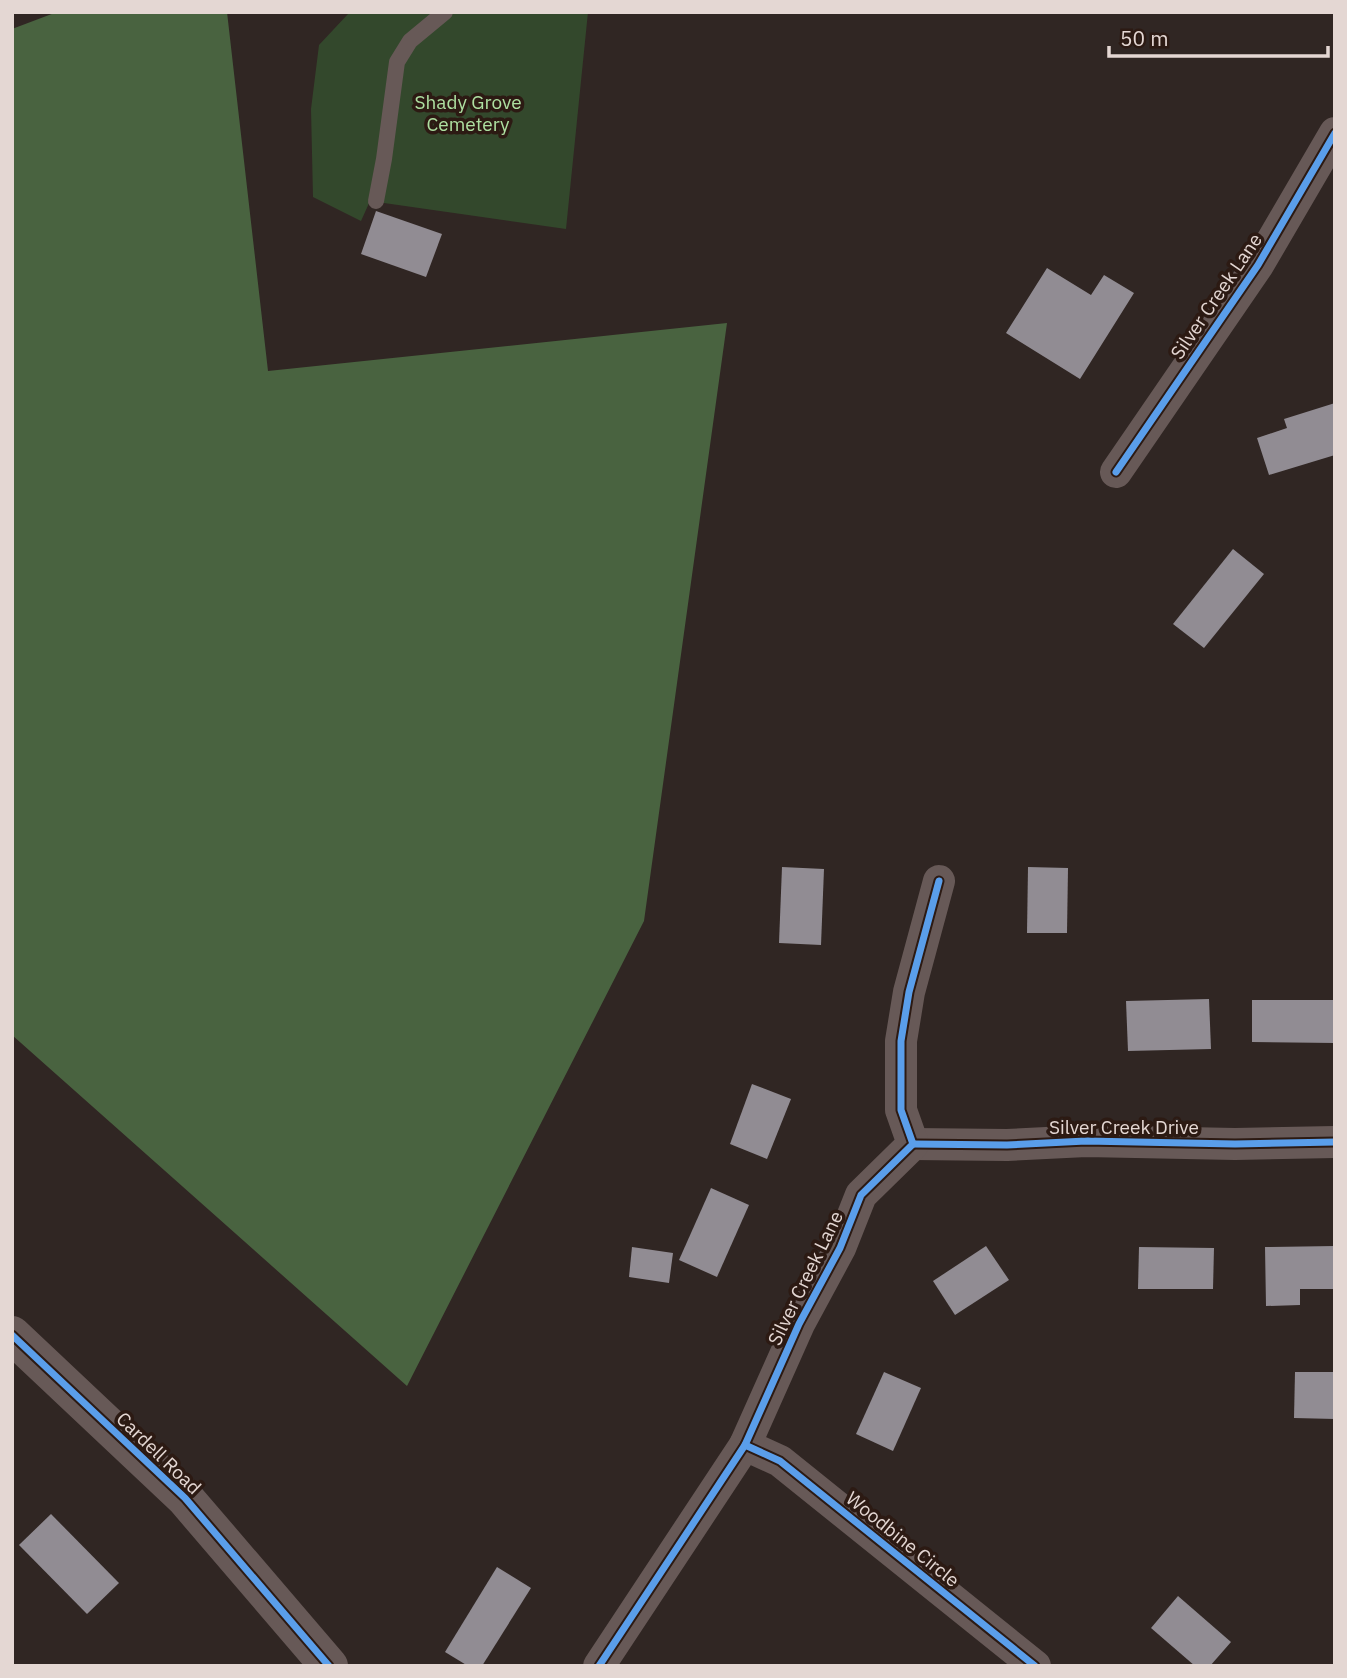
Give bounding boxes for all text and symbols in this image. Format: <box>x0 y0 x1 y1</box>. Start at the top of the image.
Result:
scale bar <box>1109 14 1328 58</box>
text: 50 m <box>1120 24 1169 52</box>
park label: Shady Grove Cemetery <box>414 90 522 136</box>
street label: Silver Creek Lane <box>1165 228 1267 364</box>
street label: Silver Creek Drive <box>1049 1115 1199 1139</box>
street label: Silver Creek Lane <box>762 1207 848 1349</box>
street label: Cardell Road <box>112 1407 206 1499</box>
street label: Woodbine Circle <box>841 1486 965 1592</box>

